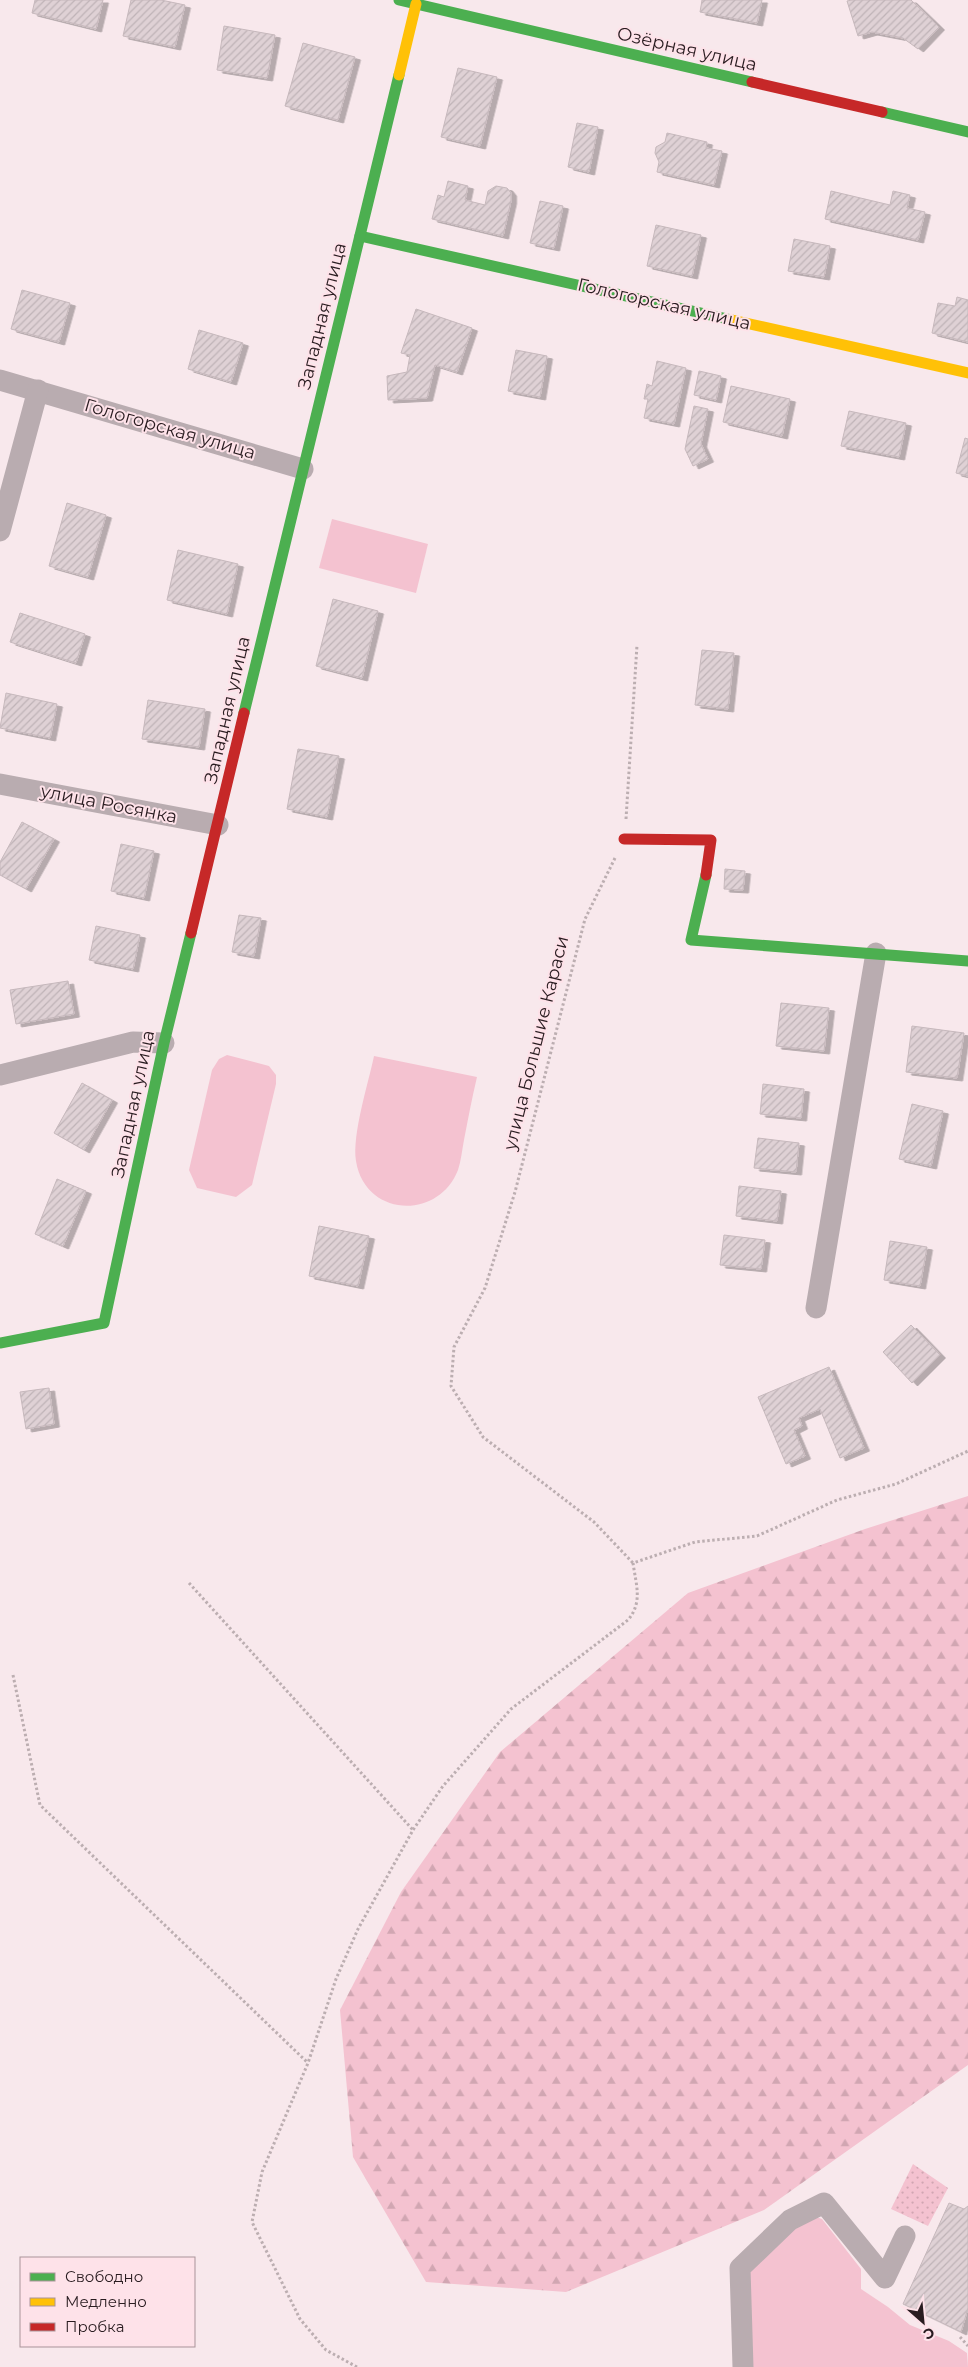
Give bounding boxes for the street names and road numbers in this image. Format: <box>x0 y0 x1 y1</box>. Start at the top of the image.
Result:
street label: Озёрная улица <box>615 22 759 76</box>
street label: Западная улица <box>293 240 351 392</box>
street label: Гологорская улица <box>575 273 753 335</box>
street label: Гологорская улица <box>82 394 258 464</box>
street label: Западная улица <box>199 634 255 786</box>
street label: улица Росянка <box>38 780 179 828</box>
street label: улица Большие Караси <box>498 934 573 1153</box>
street label: Западная улица <box>107 1028 159 1180</box>

